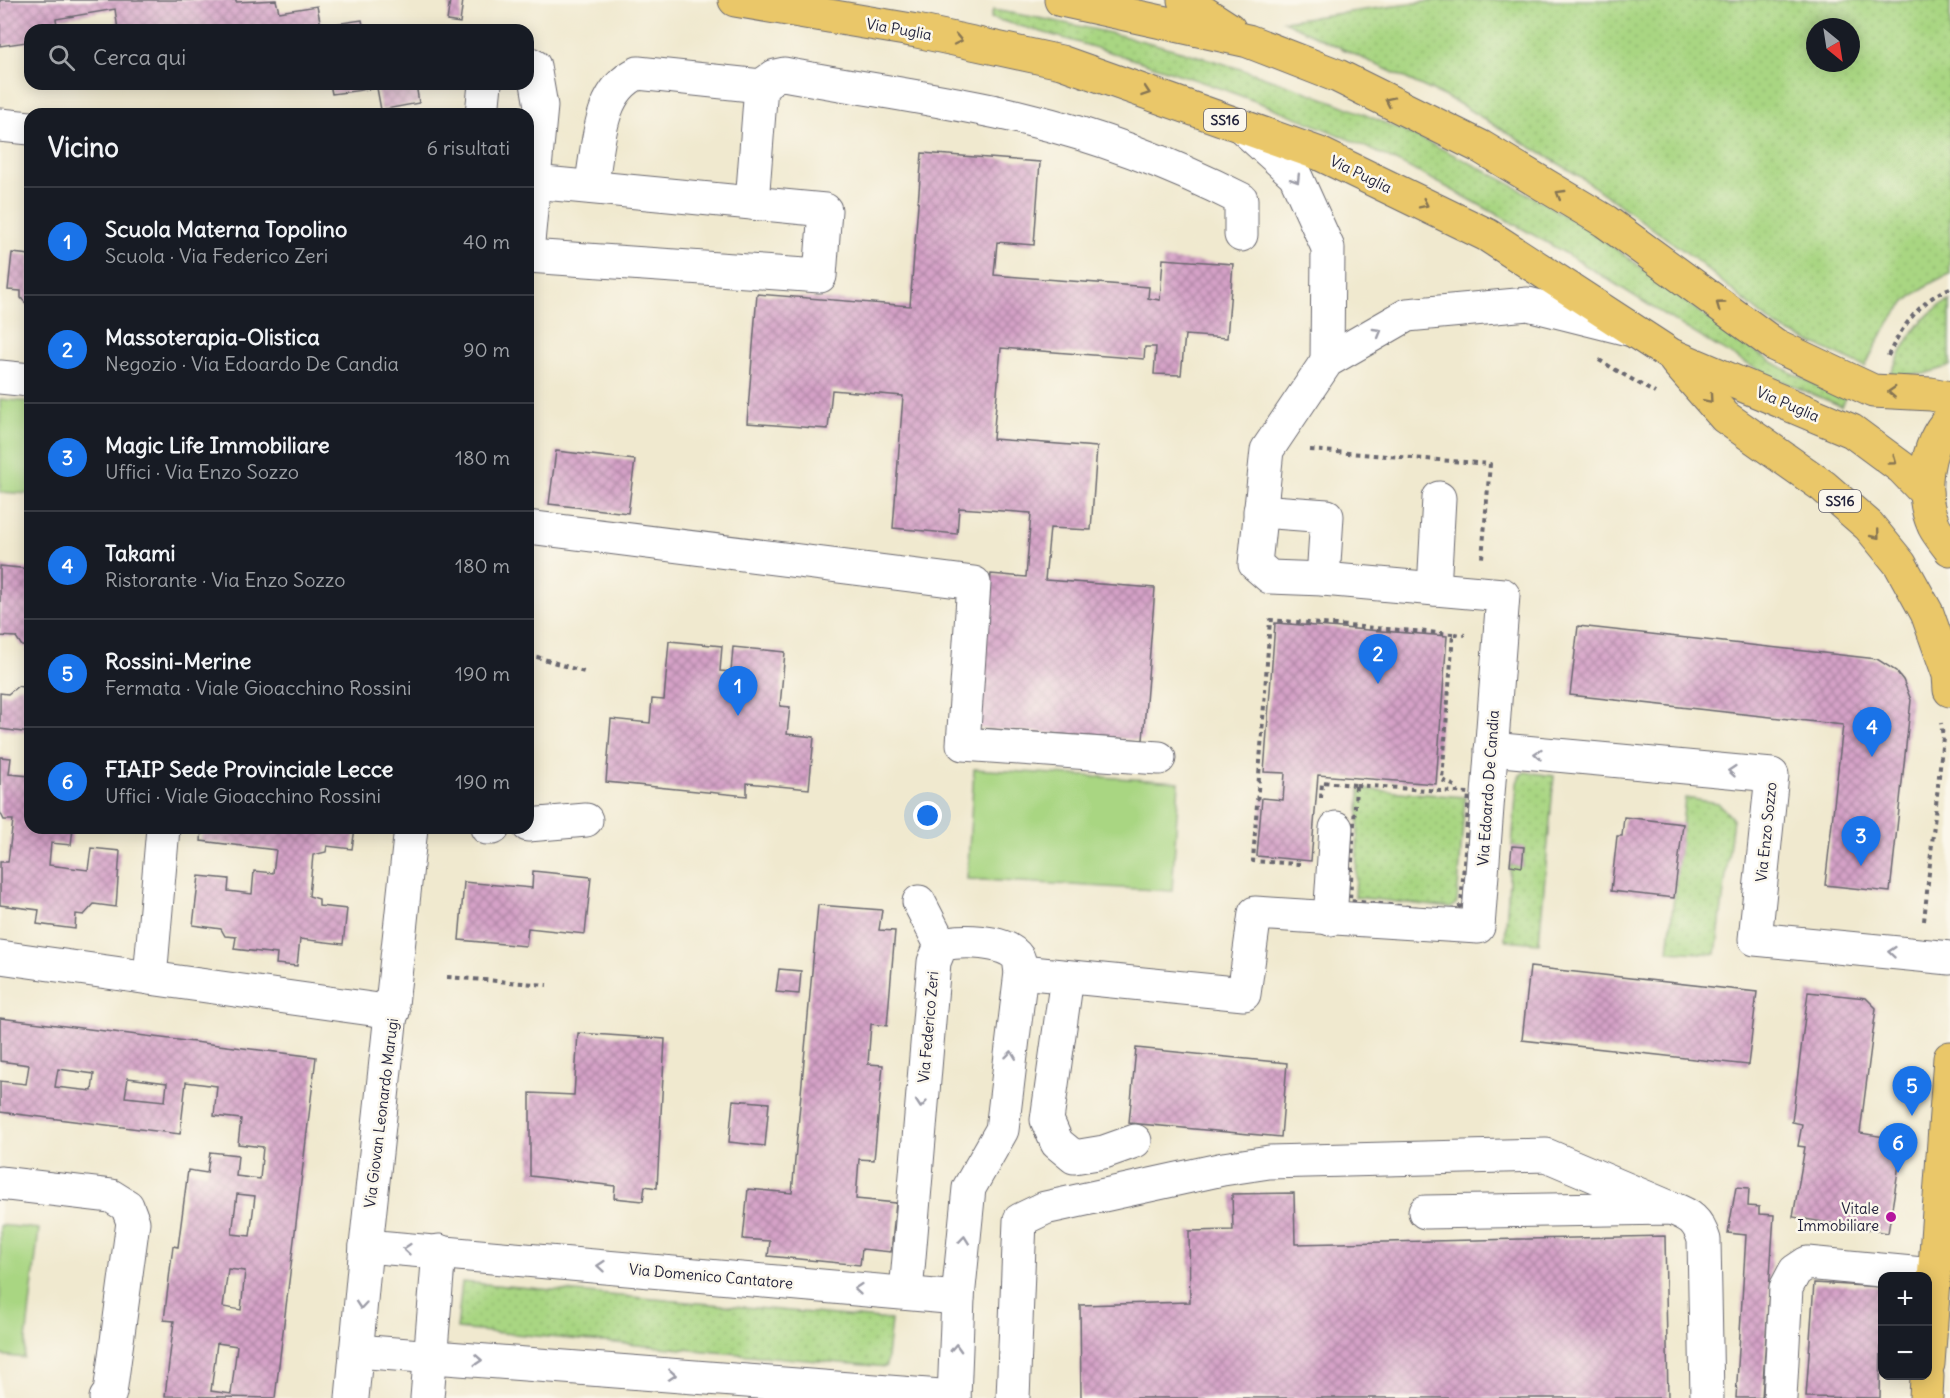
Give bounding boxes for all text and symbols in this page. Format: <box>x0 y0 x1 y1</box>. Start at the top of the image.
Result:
street label: Via Puglia <box>865 14 934 44</box>
north arrow <box>1806 18 1860 72</box>
search box <box>24 24 534 90</box>
one-way arrow <box>953 33 963 46</box>
icon: search <box>45 41 78 74</box>
text: Cerca qui <box>93 43 186 71</box>
one-way arrow <box>1140 84 1151 97</box>
one-way arrow <box>1384 97 1395 109</box>
road number: SS16 <box>1204 109 1246 131</box>
text: Vicino <box>48 131 119 164</box>
text: 6 risultati <box>426 135 510 160</box>
street label: Via Puglia <box>1327 151 1395 197</box>
one-way arrow <box>1288 173 1300 183</box>
one-way arrow <box>1556 190 1566 201</box>
one-way arrow <box>1417 197 1428 208</box>
text: Scuola Materna Topolino <box>105 215 347 243</box>
text: 1 <box>64 229 71 254</box>
text: 40 m <box>463 229 510 254</box>
text: Scuola · Via Federico Zeri <box>105 243 328 268</box>
one-way arrow <box>1716 301 1727 312</box>
text: Massoterapia-Olistica <box>105 323 320 351</box>
one-way arrow <box>1371 328 1382 339</box>
text: 2 <box>62 337 73 362</box>
text: 90 m <box>463 337 510 362</box>
text: Negozio · Via Edoardo De Candia <box>105 351 399 376</box>
street label: Via Puglia <box>1754 382 1823 426</box>
one-way arrow <box>1887 386 1896 399</box>
one-way arrow <box>1702 392 1713 403</box>
text: Magic Life Immobiliare <box>105 431 330 459</box>
text: 3 <box>62 445 73 470</box>
text: 180 m <box>455 445 510 470</box>
one-way arrow <box>1887 454 1898 465</box>
text: Uffici · Via Enzo Sozzo <box>105 459 299 484</box>
road number: SS16 <box>1819 490 1861 512</box>
one-way arrow <box>1869 528 1880 539</box>
text: Takami <box>105 539 176 567</box>
text: 4 <box>62 553 73 578</box>
text: 180 m <box>455 553 510 578</box>
text: Ristorante · Via Enzo Sozzo <box>105 567 345 592</box>
pin: 2 <box>1358 634 1398 684</box>
text: Rossini-Merine <box>105 647 251 675</box>
text: 5 <box>62 661 73 686</box>
text: 190 m <box>455 661 510 686</box>
pin: 1 <box>718 666 758 716</box>
text: Fermata · Viale Gioacchino Rossini <box>105 675 411 700</box>
pin: 4 <box>1852 708 1892 757</box>
street label: Via Edoardo De Candia <box>1473 709 1503 867</box>
one-way arrow <box>1533 748 1542 761</box>
text: FIAIP Sede Provinciale Lecce <box>105 755 393 783</box>
one-way arrow <box>1728 765 1737 778</box>
text: 6 <box>62 769 73 794</box>
text: 190 m <box>455 769 510 794</box>
street label: Via Enzo Sozzo <box>1751 781 1781 883</box>
text: Uffici · Viale Gioacchino Rossini <box>105 783 381 808</box>
your location <box>913 801 942 830</box>
pin: 3 <box>1842 816 1880 866</box>
one-way arrow <box>1887 946 1896 959</box>
street label: Via Federico Zeri <box>914 970 942 1084</box>
street label: Via Giovan Leonardo Marugi <box>360 1017 402 1209</box>
one-way arrow <box>1005 1050 1017 1060</box>
pin: 5 <box>1892 1066 1932 1116</box>
one-way arrow <box>915 1100 928 1109</box>
pin: 6 <box>1878 1124 1918 1173</box>
place label: Vitale Immobiliare <box>1797 1199 1879 1235</box>
marker: Vitale Immobiliare <box>1884 1210 1898 1224</box>
one-way arrow <box>957 1236 970 1245</box>
one-way arrow <box>402 1243 411 1256</box>
street label: Via Domenico Cantatore <box>628 1259 794 1293</box>
one-way arrow <box>596 1260 605 1273</box>
map controls <box>1878 1272 1932 1380</box>
button: + <box>1878 1272 1932 1326</box>
one-way arrow <box>853 1283 862 1296</box>
one-way arrow <box>354 1300 367 1309</box>
button: − <box>1878 1326 1932 1380</box>
one-way arrow <box>950 1344 962 1353</box>
one-way arrow <box>473 1354 482 1367</box>
one-way arrow <box>668 1369 677 1382</box>

